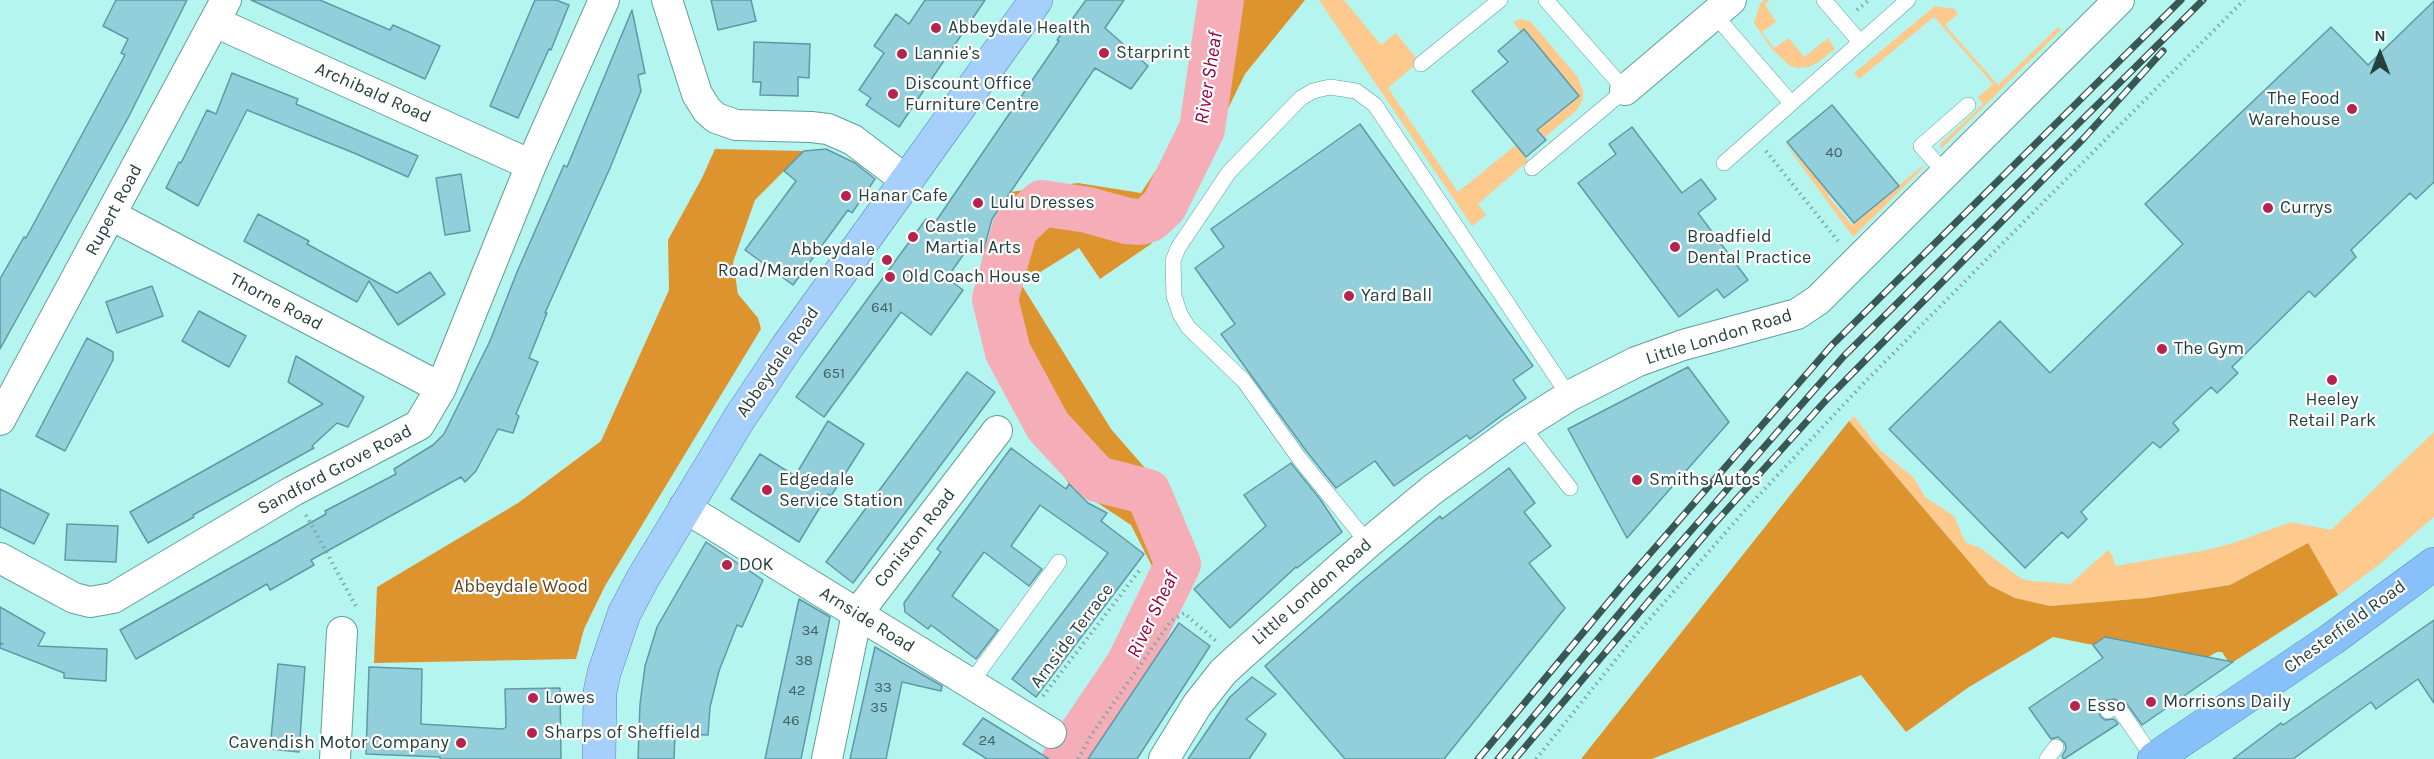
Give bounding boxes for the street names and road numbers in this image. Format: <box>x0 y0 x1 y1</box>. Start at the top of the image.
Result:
street label: Archibald Road <box>312 58 434 128</box>
street label: Rupert Road <box>81 160 147 260</box>
street label: Thorne Road <box>226 269 326 335</box>
street label: Abbeydale Road <box>732 303 824 421</box>
street label: Little London Road <box>1643 304 1795 370</box>
street label: Sandford Grove Road <box>254 420 416 520</box>
street label: Coniston Road <box>870 484 960 592</box>
street label: Little London Road <box>1248 534 1376 650</box>
street label: Chesterfield Road <box>2280 576 2410 678</box>
street label: Arnside Terrace <box>1026 580 1118 692</box>
street label: Arnside Road <box>815 582 919 658</box>

